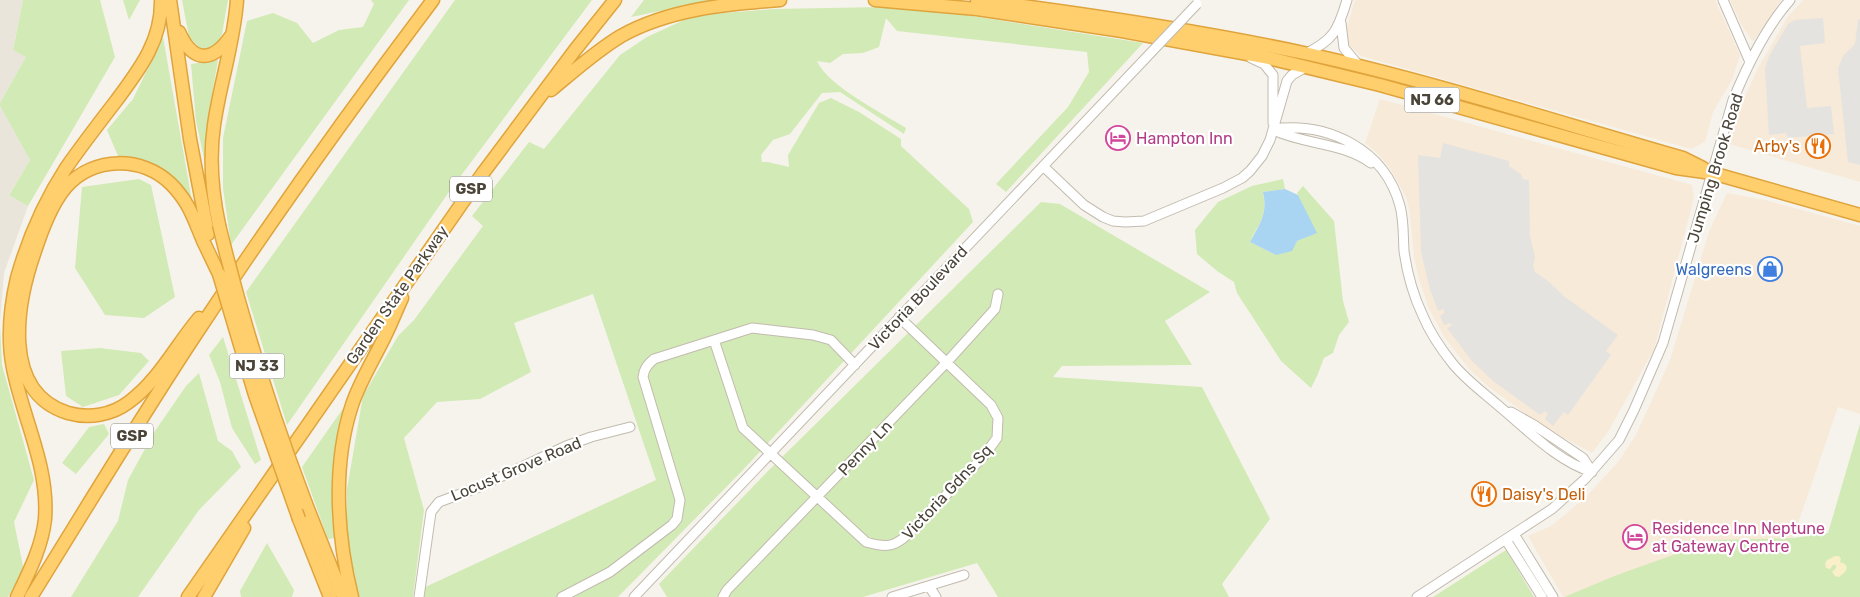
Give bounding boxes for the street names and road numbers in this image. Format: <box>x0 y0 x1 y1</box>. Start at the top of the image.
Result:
road number: NJ 66 <box>1404 88 1460 112</box>
street label: Jumping Brook Road <box>1683 91 1747 245</box>
road number: GSP <box>450 176 492 202</box>
street label: Garden State Parkway <box>342 222 452 368</box>
street label: Victoria Boulevard <box>865 242 971 354</box>
road number: NJ 33 <box>230 354 284 378</box>
street label: Penny Ln <box>834 416 896 480</box>
road number: GSP <box>111 424 153 448</box>
street label: Locust Grove Road <box>448 433 584 505</box>
street label: Victoria Gdns Sq <box>898 441 996 543</box>

